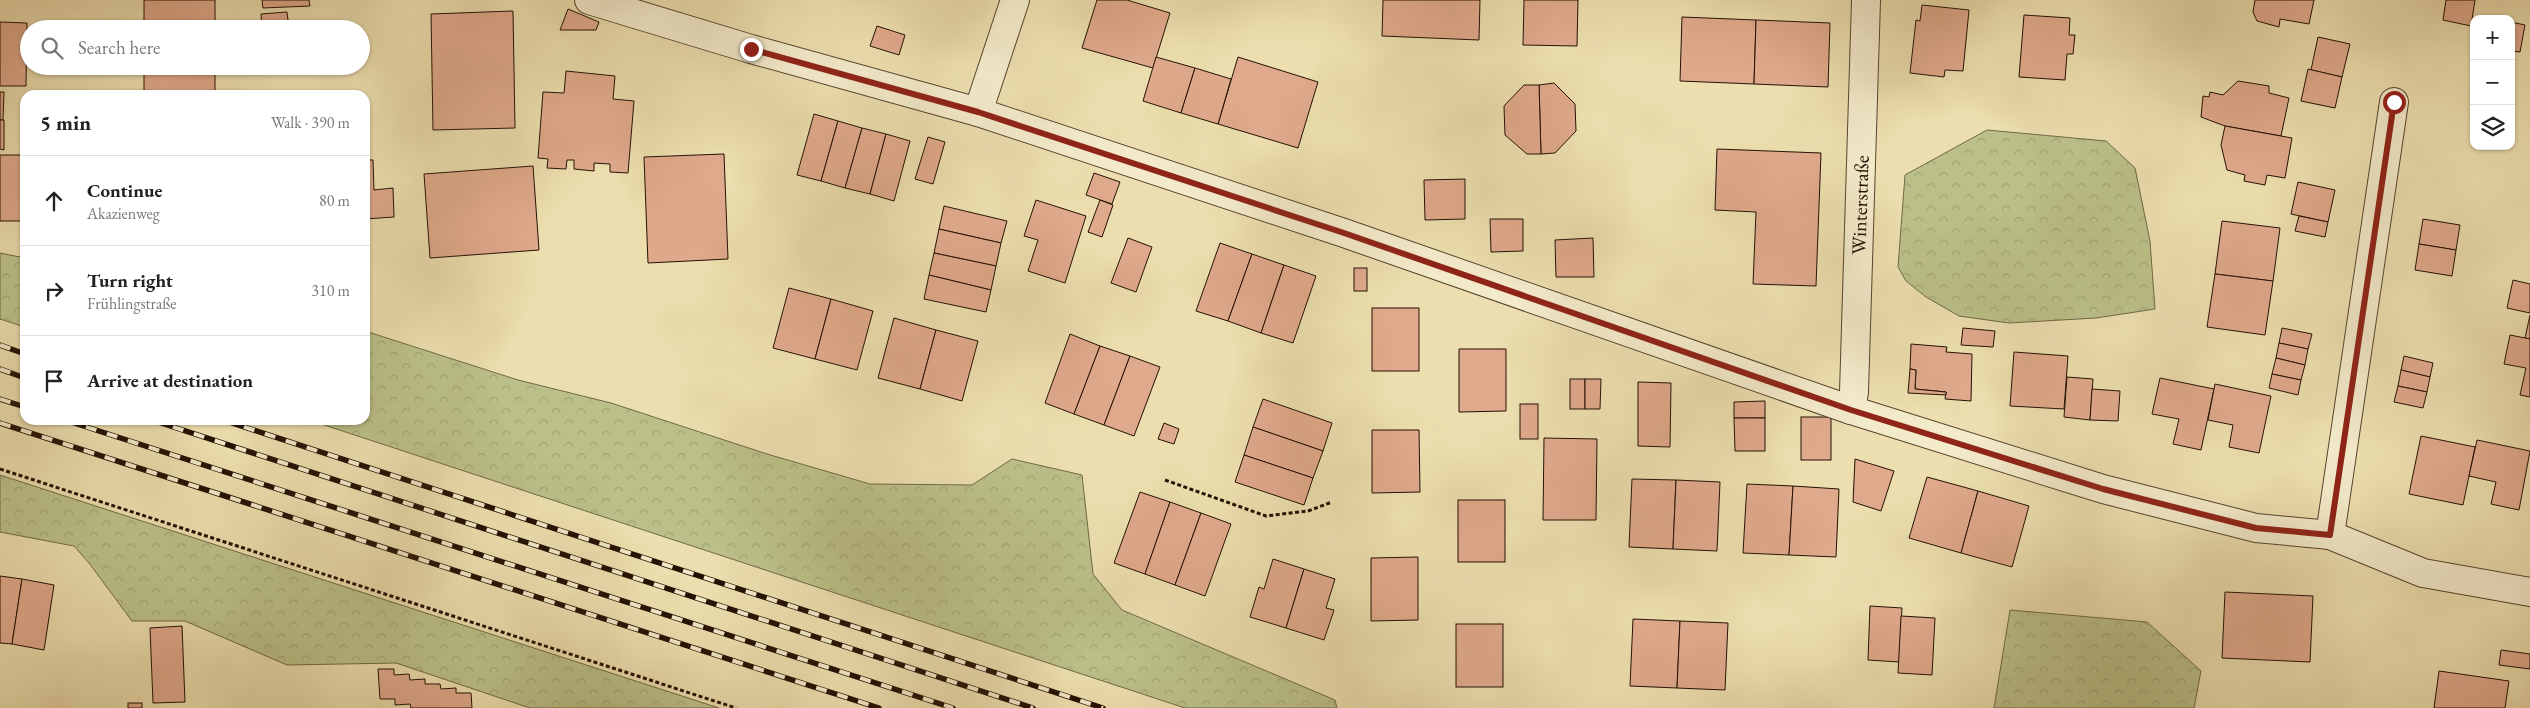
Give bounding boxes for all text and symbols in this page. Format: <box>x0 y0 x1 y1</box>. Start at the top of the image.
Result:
map controls <box>2470 15 2515 150</box>
button: + <box>2470 15 2515 60</box>
search box <box>20 20 370 75</box>
icon: search <box>38 34 66 62</box>
text: Search here <box>78 35 160 60</box>
route end <box>740 38 763 61</box>
button: − <box>2470 60 2515 105</box>
route start <box>2383 91 2406 114</box>
button: layers <box>2470 105 2515 150</box>
text: 5 min <box>40 109 91 136</box>
text: Walk · 390 m <box>271 112 350 133</box>
street label: Winterstraße <box>1845 155 1875 255</box>
text: Continue <box>87 178 162 203</box>
icon: ahead <box>40 187 68 215</box>
text: 80 m <box>319 190 350 211</box>
text: Akazienweg <box>87 203 160 224</box>
text: Turn right <box>87 268 173 293</box>
icon: right <box>40 277 68 305</box>
text: 310 m <box>311 280 350 301</box>
text: Frühlingstraße <box>87 293 177 314</box>
icon: arrive <box>40 367 68 395</box>
text: Arrive at destination <box>87 368 253 393</box>

